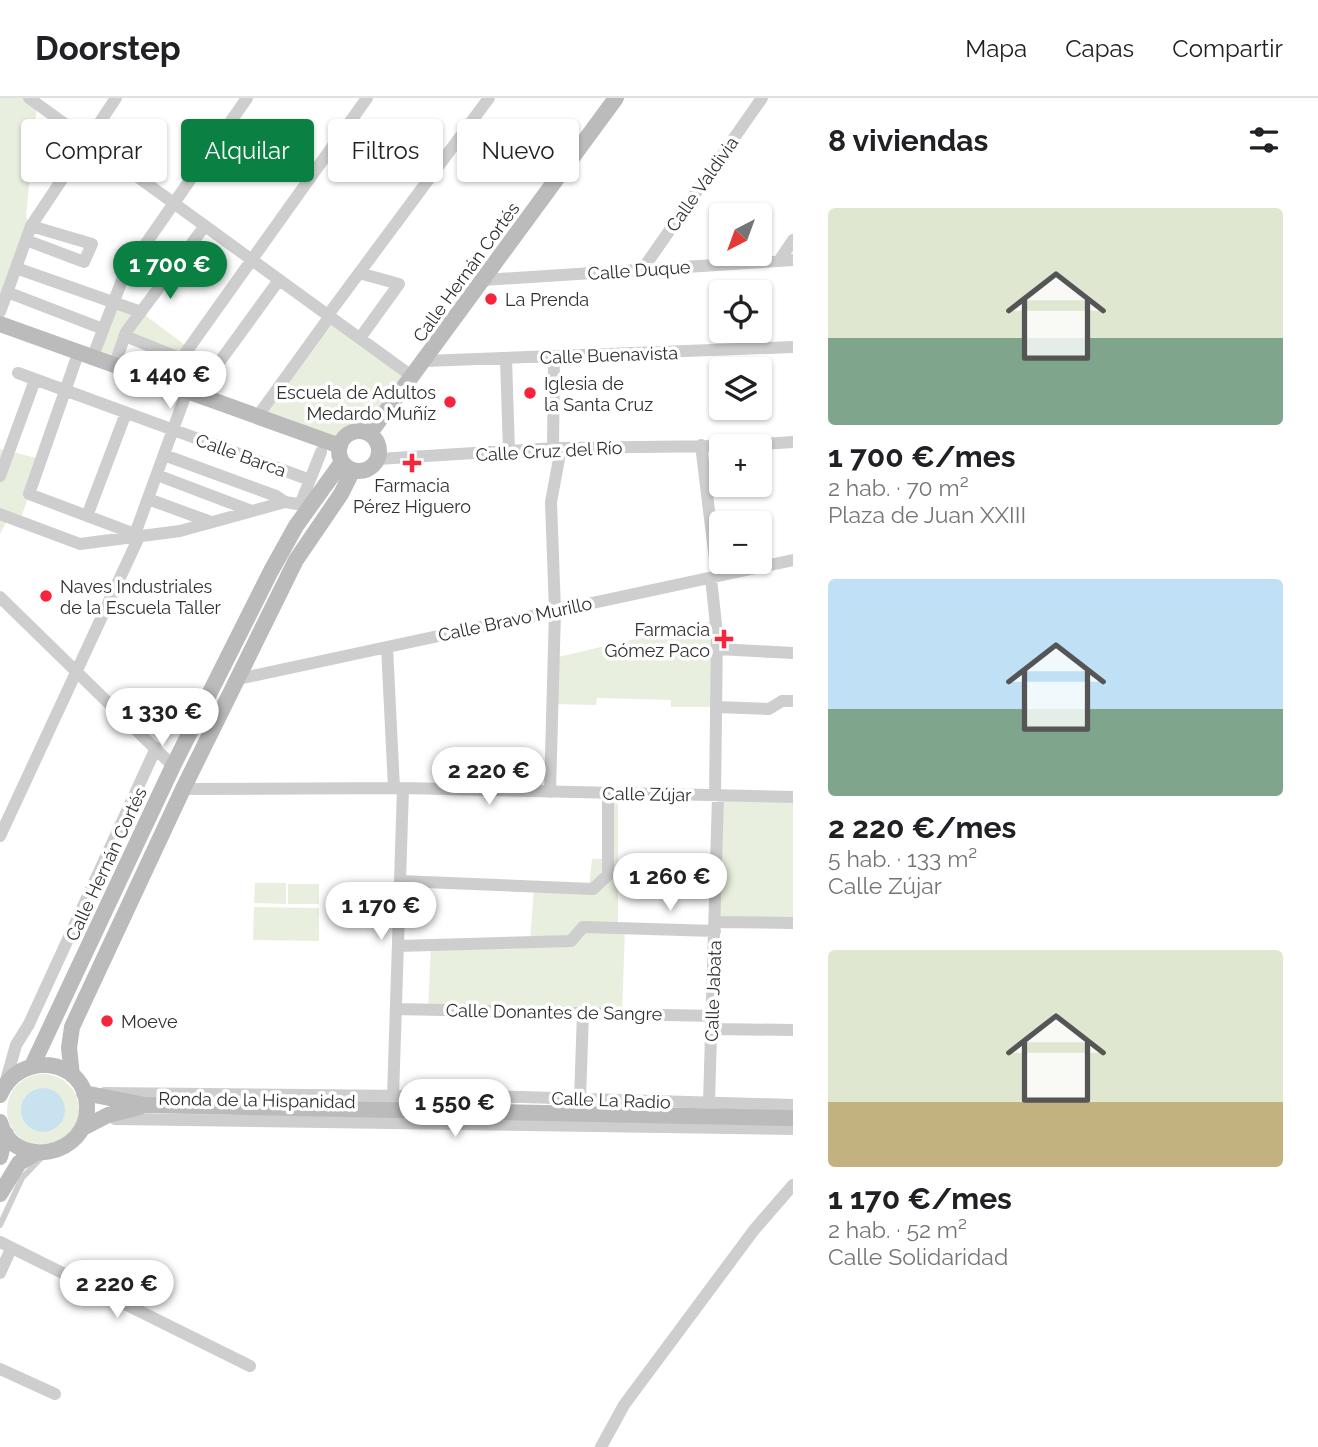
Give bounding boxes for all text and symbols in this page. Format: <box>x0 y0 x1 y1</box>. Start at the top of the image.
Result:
text: Doorstep <box>35 29 181 68</box>
text: Mapa <box>965 34 1027 63</box>
text: Capas <box>1065 34 1134 63</box>
text: Compartir <box>1172 34 1283 63</box>
chip: Comprar <box>21 119 167 182</box>
chip: Alquilar <box>181 119 314 182</box>
chip: Filtros <box>328 119 443 182</box>
chip: Nuevo <box>457 119 579 182</box>
icon: filters <box>1245 121 1283 159</box>
text: 8 viviendas <box>828 123 988 158</box>
street label: Calle Valdivia <box>662 133 742 235</box>
street label: Calle Hernán Cortés <box>408 198 524 346</box>
north arrow <box>709 203 772 266</box>
map controls <box>709 203 772 574</box>
pin: 1 700 € <box>105 242 235 301</box>
text: 1 700 € <box>129 250 211 277</box>
icon: home <box>993 253 1119 379</box>
street label: Calle Duque <box>587 256 692 284</box>
button: locate <box>709 280 772 343</box>
place label: La Prenda <box>505 289 589 310</box>
marker: La Prenda <box>483 291 499 307</box>
street label: Calle Buenavista <box>539 342 679 368</box>
pin: 1 440 € <box>105 352 235 411</box>
button: layers <box>709 357 772 420</box>
text: 1 440 € <box>129 360 211 387</box>
place label: Iglesia de la Santa Cruz <box>544 373 653 415</box>
place label: Escuela de Adultos Medardo Muñíz <box>276 382 436 424</box>
marker: Iglesia de la Santa Cruz <box>522 385 538 401</box>
marker: Escuela de Adultos Medardo Muñíz <box>442 394 458 410</box>
street label: Calle Barca <box>193 429 289 481</box>
button: + <box>709 434 772 497</box>
street label: Calle Cruz del Río <box>475 437 623 465</box>
text: 1 700 €/mes <box>828 439 1016 474</box>
marker: Farmacia Pérez Higuero <box>404 455 420 471</box>
text: 2 hab. · 70 m² <box>828 474 969 501</box>
place label: Farmacia Pérez Higuero <box>353 475 471 517</box>
text: Plaza de Juan XXIII <box>828 501 1026 528</box>
button: − <box>709 511 772 574</box>
place label: Naves Industriales de la Escuela Taller <box>60 576 221 618</box>
marker: Naves Industriales de la Escuela Taller <box>38 588 54 604</box>
street label: Calle Bravo Murillo <box>436 592 594 646</box>
place label: Farmacia Gómez Paco <box>605 619 710 661</box>
icon: home <box>993 624 1119 750</box>
marker: Farmacia Gómez Paco <box>716 631 732 647</box>
pin: 1 330 € <box>97 688 227 748</box>
text: 1 330 € <box>122 697 202 724</box>
pin: 2 220 € <box>424 748 554 807</box>
text: 2 220 € <box>448 756 530 783</box>
street label: Calle Zújar <box>602 783 692 805</box>
street label: Calle Hernán Cortés <box>61 784 151 944</box>
text: 2 220 €/mes <box>828 810 1016 845</box>
text: 5 hab. · 133 m² <box>828 845 977 872</box>
pin: 1 260 € <box>605 854 735 913</box>
text: 1 260 € <box>629 862 711 889</box>
text: Calle Zújar <box>828 872 942 899</box>
pin: 1 170 € <box>316 882 446 942</box>
text: 1 170 € <box>341 891 421 918</box>
street label: Calle Jabata <box>701 940 725 1042</box>
icon: home <box>993 995 1119 1121</box>
street label: Calle Donantes de Sangre <box>446 1000 663 1024</box>
place label: Moeve <box>121 1011 178 1032</box>
marker: Moeve <box>99 1013 115 1029</box>
pin: 1 550 € <box>390 1080 520 1139</box>
street label: Calle La Radio <box>551 1087 671 1113</box>
street label: Ronda de la Hispanidad <box>158 1088 356 1112</box>
text: 1 550 € <box>415 1088 495 1115</box>
text: 1 170 €/mes <box>828 1181 1012 1216</box>
text: 2 hab. · 52 m² <box>828 1216 967 1243</box>
text: Calle Solidaridad <box>828 1243 1008 1270</box>
pin: 2 220 € <box>52 1260 182 1320</box>
text: 2 220 € <box>76 1269 158 1296</box>

